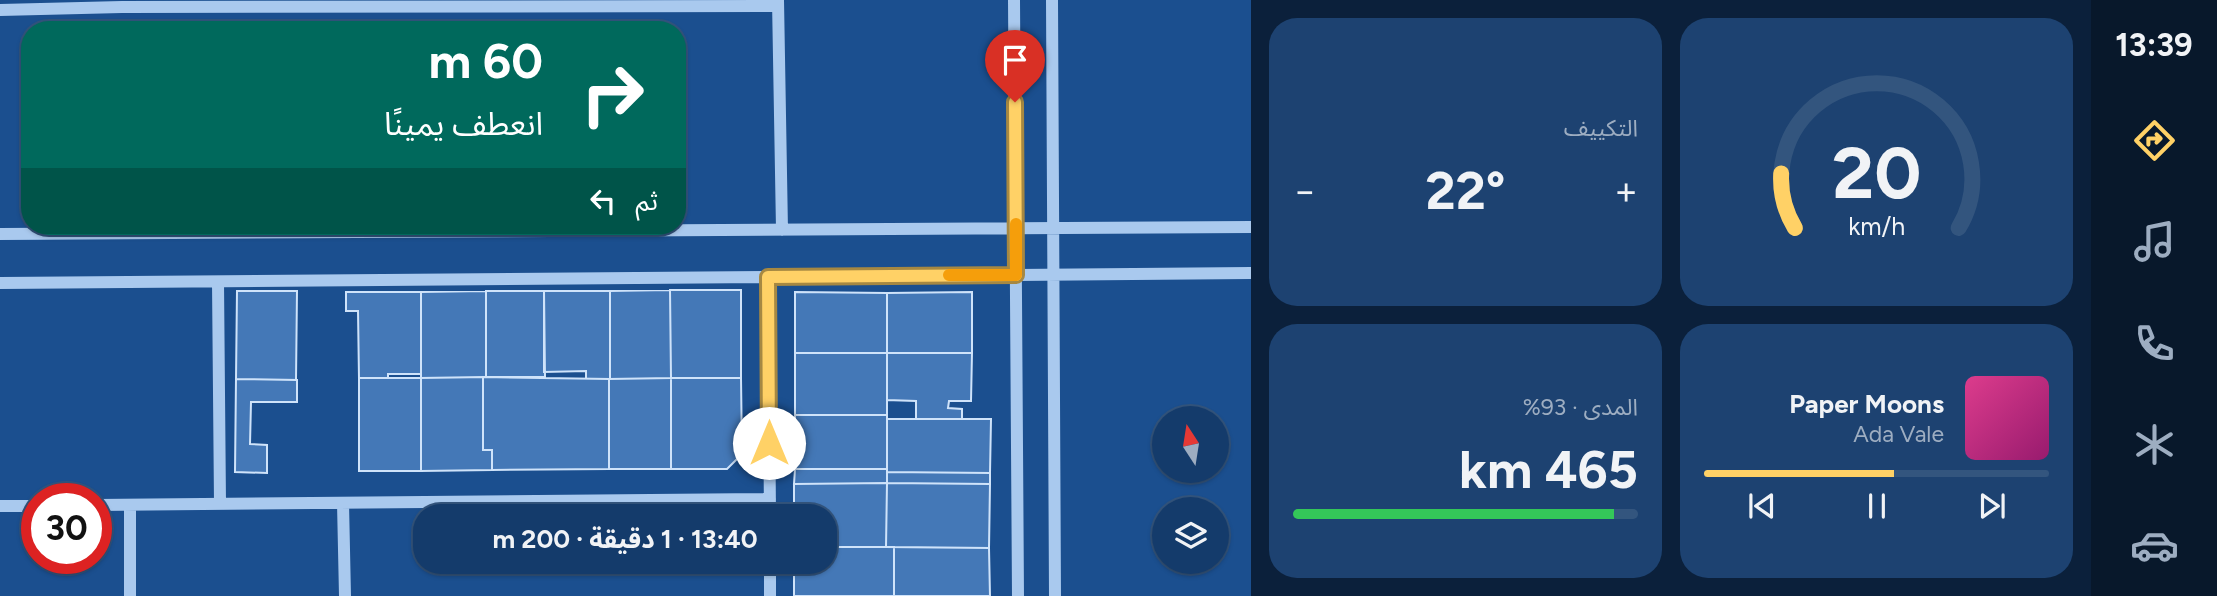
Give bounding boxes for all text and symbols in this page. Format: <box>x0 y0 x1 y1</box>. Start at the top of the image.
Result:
text: 13:39 <box>2115 26 2193 64</box>
pin <box>985 30 1045 102</box>
text: 60 m <box>428 31 543 90</box>
icon: arrive <box>996 41 1034 79</box>
icon: right <box>567 49 658 140</box>
text: انعطف يمينًا <box>384 105 543 143</box>
text: التكييف <box>1564 114 1638 142</box>
icon: directions <box>2130 116 2179 165</box>
text: 20 <box>1832 129 1921 216</box>
text: 22° <box>1426 160 1505 222</box>
text: − <box>1293 168 1317 214</box>
text: + <box>1614 168 1638 214</box>
icon: left <box>584 182 622 220</box>
text: ثم <box>636 185 658 217</box>
text: km/h <box>1848 211 1905 241</box>
icon: music <box>2130 217 2179 266</box>
icon: phone <box>2130 319 2179 368</box>
text: Paper Moons <box>1789 388 1944 420</box>
text: المدى · 93% <box>1523 393 1638 421</box>
position arrow <box>732 406 806 480</box>
north arrow <box>1152 406 1228 483</box>
map controls <box>1152 406 1229 574</box>
text: Ada Vale <box>1853 420 1944 448</box>
icon: climate <box>2130 420 2179 469</box>
text: 465 km <box>1459 439 1638 501</box>
speed limit sign: 30 <box>21 483 112 574</box>
icon: previous <box>1743 487 1781 525</box>
icon: pause <box>1858 487 1896 525</box>
icon: next <box>1973 487 2011 525</box>
button: layers <box>1152 497 1229 574</box>
icon: car <box>2130 521 2179 570</box>
text: 13:40 · 1 دقيقة · 200 m <box>492 523 758 555</box>

